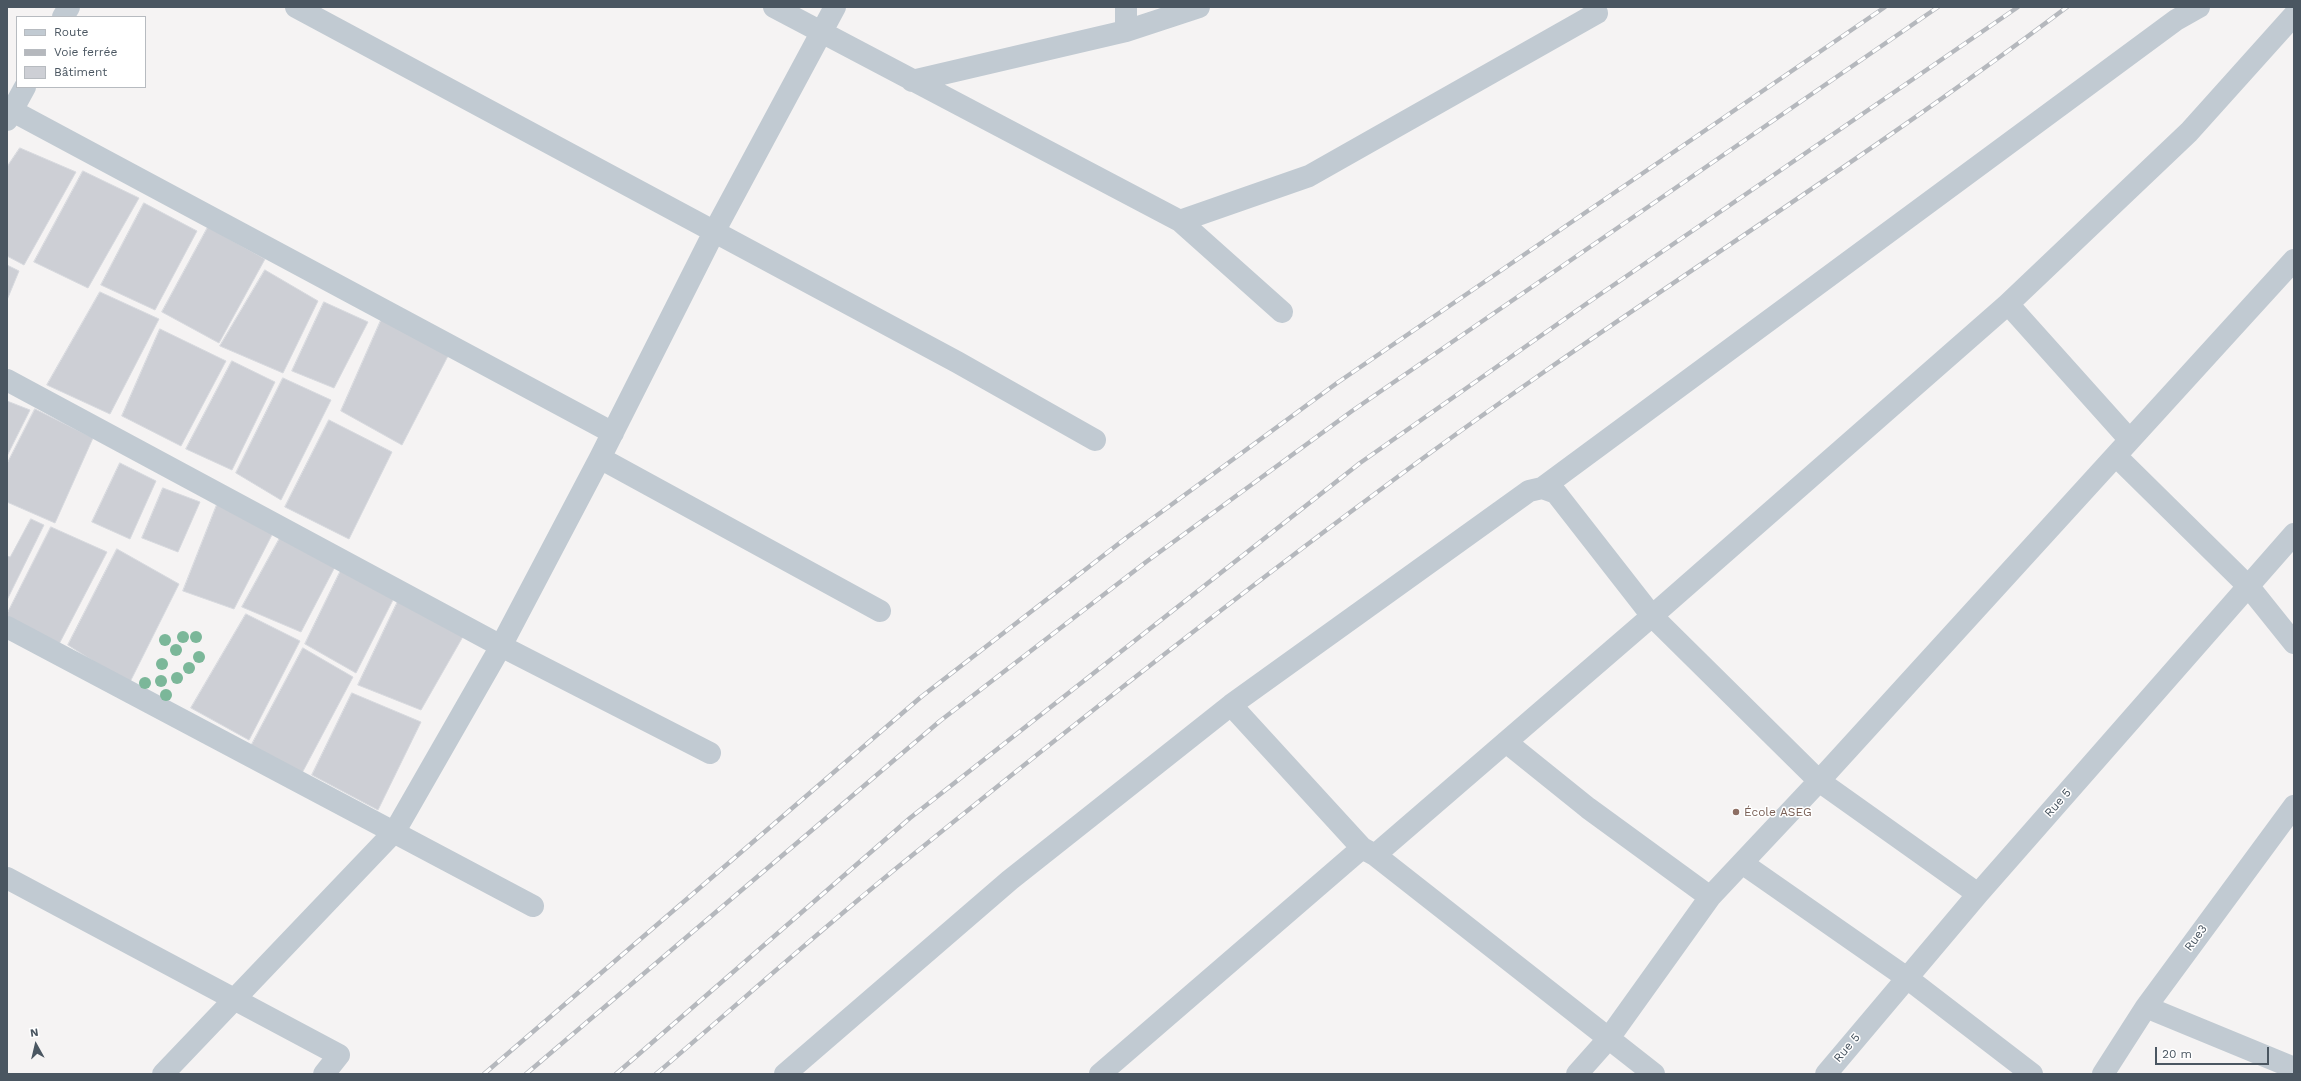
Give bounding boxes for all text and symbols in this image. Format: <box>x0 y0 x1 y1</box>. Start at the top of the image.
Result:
legend <box>16 16 146 88</box>
text: Route <box>54 25 88 39</box>
text: Voie ferrée <box>54 45 117 59</box>
text: Bâtiment <box>54 65 107 79</box>
street label: Rue 5 <box>2042 786 2074 820</box>
place label: École ASEG <box>1744 805 1812 819</box>
marker: École ASEG <box>1731 807 1741 817</box>
street label: Rue3 <box>2182 922 2210 954</box>
north arrow <box>16 1025 56 1065</box>
text: N <box>29 1026 39 1040</box>
street label: Rue 5 <box>1831 1031 1863 1065</box>
scale bar <box>2157 1039 2271 1065</box>
text: 20 m <box>2162 1047 2192 1061</box>

